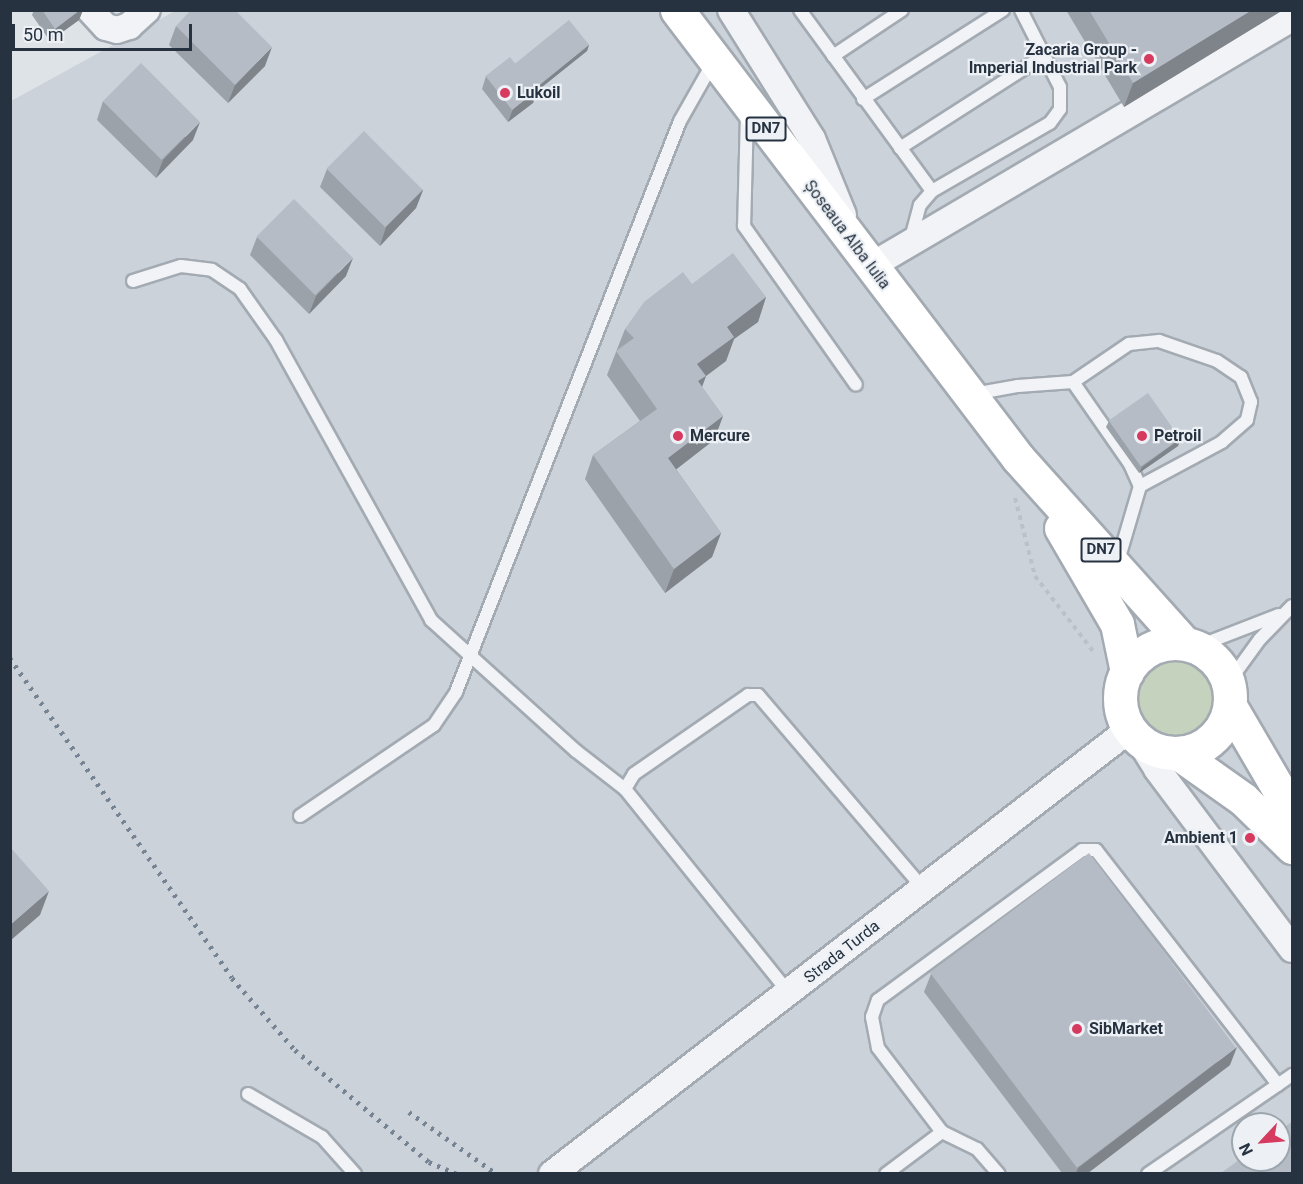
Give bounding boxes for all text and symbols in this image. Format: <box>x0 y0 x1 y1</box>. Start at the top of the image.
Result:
scale bar <box>15 12 195 50</box>
text: 50 m <box>23 24 63 45</box>
place label: Zacaria Group - Imperial Industrial Park <box>969 40 1137 78</box>
marker: Zacaria Group - Imperial Industrial Park <box>1142 52 1156 66</box>
place label: Lukoil <box>517 83 560 103</box>
marker: Lukoil <box>498 86 512 100</box>
road number: DN7 <box>745 117 787 141</box>
street label: Șoseaua Alba Iulia <box>800 177 894 293</box>
place label: Mercure <box>690 426 750 446</box>
place label: Petroil <box>1154 426 1201 446</box>
marker: Mercure <box>671 429 685 443</box>
marker: Petroil <box>1135 429 1149 443</box>
road number: DN7 <box>1080 538 1122 562</box>
place label: Ambient 1 <box>1164 828 1238 848</box>
marker: Ambient 1 <box>1243 831 1257 845</box>
street label: Strada Turda <box>800 916 884 988</box>
place label: SibMarket <box>1089 1019 1163 1039</box>
marker: SibMarket <box>1070 1022 1084 1036</box>
north arrow <box>1231 1112 1291 1172</box>
text: N <box>1235 1140 1257 1158</box>

